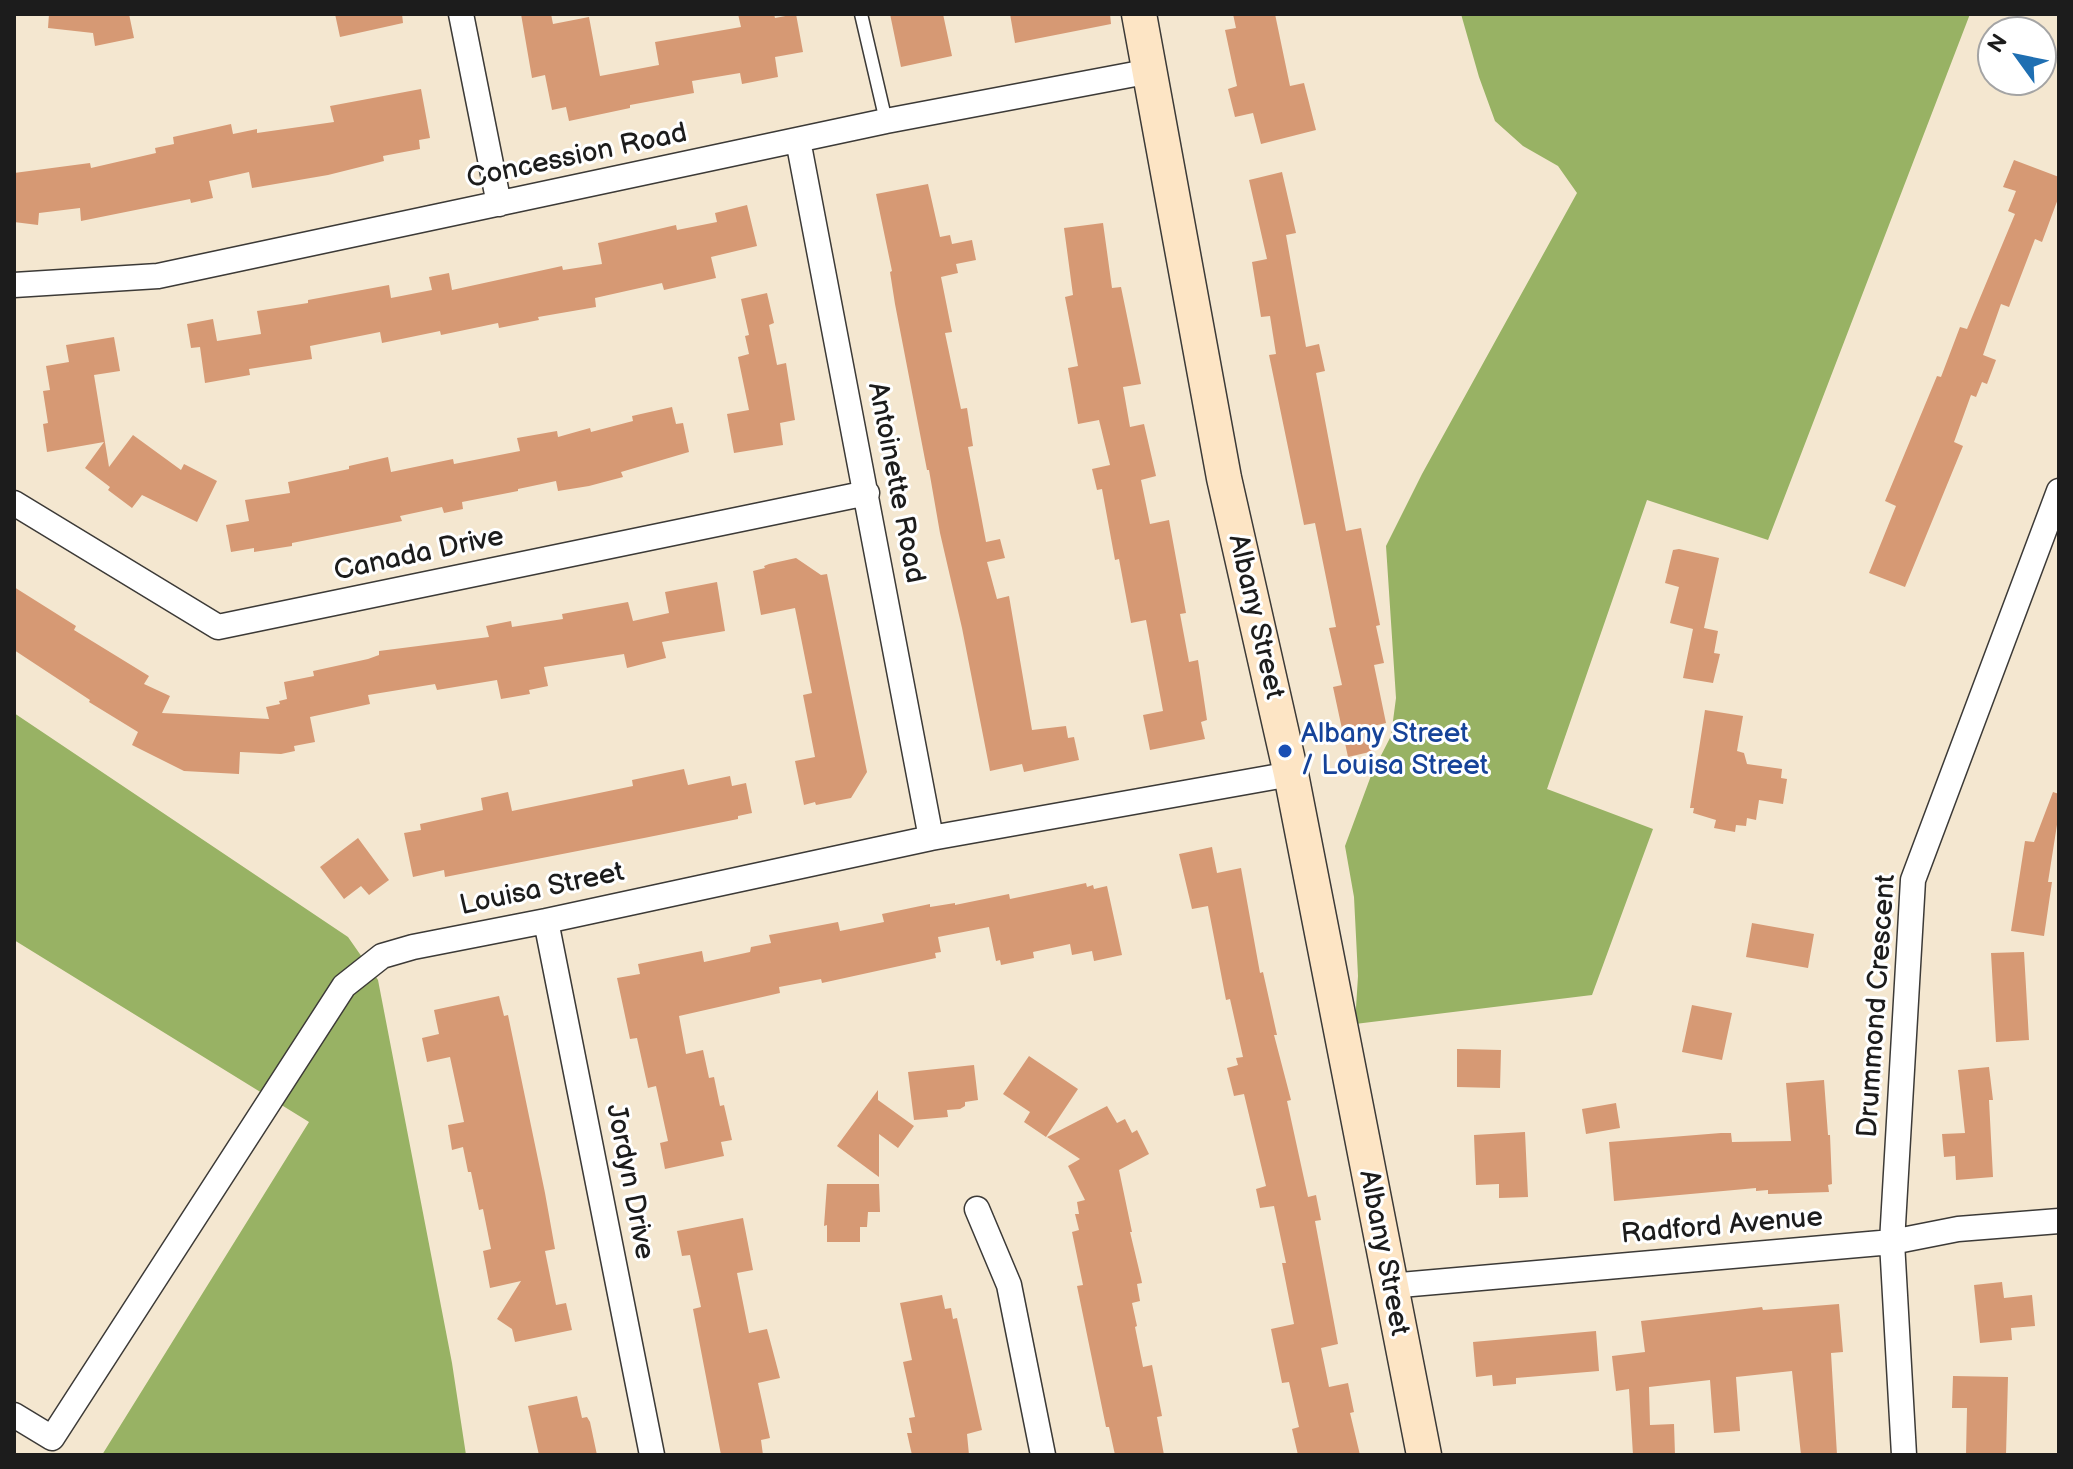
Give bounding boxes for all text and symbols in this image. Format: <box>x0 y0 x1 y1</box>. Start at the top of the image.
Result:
north arrow <box>1977 16 2057 96</box>
text: N <box>1982 29 2014 58</box>
street label: Concession Road <box>464 117 690 197</box>
street label: Antoinette Road <box>859 380 931 586</box>
street label: Canada Drive <box>331 521 507 589</box>
street label: Albany Street <box>1220 531 1290 703</box>
place label: Albany Street / Louisa Street <box>1301 718 1488 784</box>
marker: Albany Street / Louisa Street <box>1276 742 1294 760</box>
street label: Louisa Street <box>457 856 627 924</box>
street label: Drummond Crescent <box>1852 873 1904 1139</box>
street label: Jordyn Drive <box>597 1102 661 1262</box>
street label: Albany Street <box>1350 1167 1416 1339</box>
street label: Radford Avenue <box>1620 1201 1824 1253</box>

